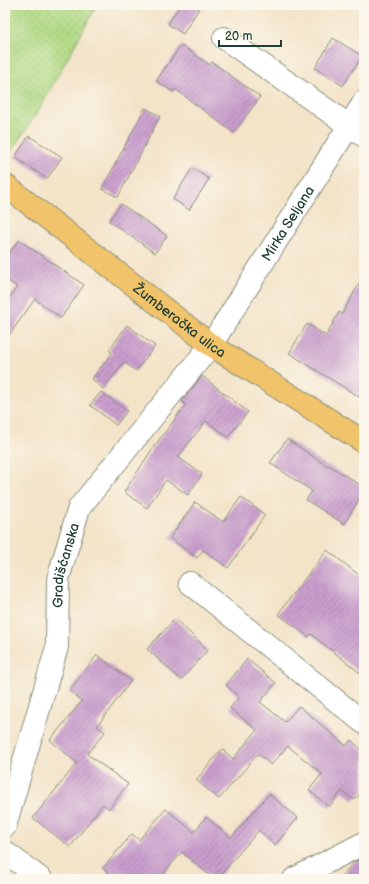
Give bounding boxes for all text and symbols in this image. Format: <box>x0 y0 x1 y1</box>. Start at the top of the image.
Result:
scale bar <box>219 22 281 48</box>
text: 20 m <box>225 29 252 44</box>
street label: Mirka Seljana <box>258 183 318 264</box>
street label: Žumberačka ulica <box>129 278 229 361</box>
street label: Gradišćanska <box>50 521 83 608</box>

